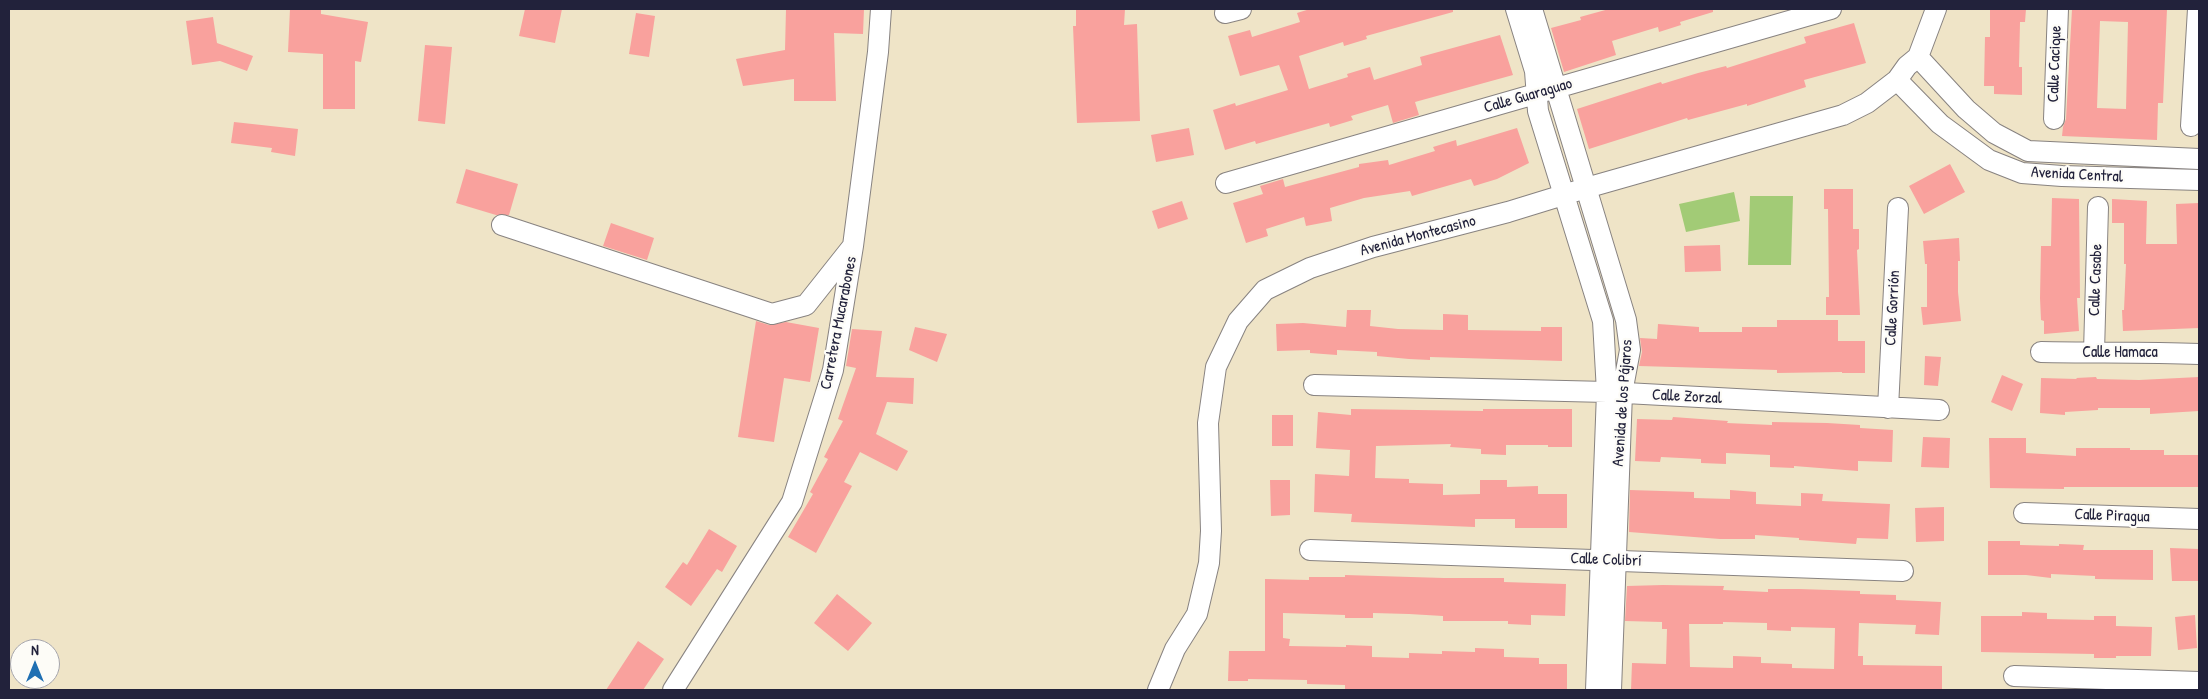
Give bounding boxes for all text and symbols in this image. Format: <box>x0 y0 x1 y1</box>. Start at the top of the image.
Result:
street label: Calle Cacique <box>2044 25 2066 103</box>
street label: Calle Guaraguao <box>1482 74 1574 118</box>
street label: Avenida Central <box>2030 163 2124 187</box>
street label: Avenida Montecasino <box>1358 211 1478 261</box>
street label: Calle Casabe <box>2085 243 2107 317</box>
street label: Carretera Mucarabones <box>817 255 861 391</box>
street label: Calle Gorrión <box>1881 270 1905 346</box>
street label: Avenida de los Pájaros <box>1609 339 1637 467</box>
street label: Calle Hamaca <box>2082 343 2158 363</box>
street label: Calle Zorzal <box>1652 386 1722 408</box>
street label: Calle Piragua <box>2074 505 2150 527</box>
street label: Calle Colibrí <box>1570 549 1642 571</box>
north arrow <box>10 639 60 689</box>
text: N <box>31 640 39 659</box>

